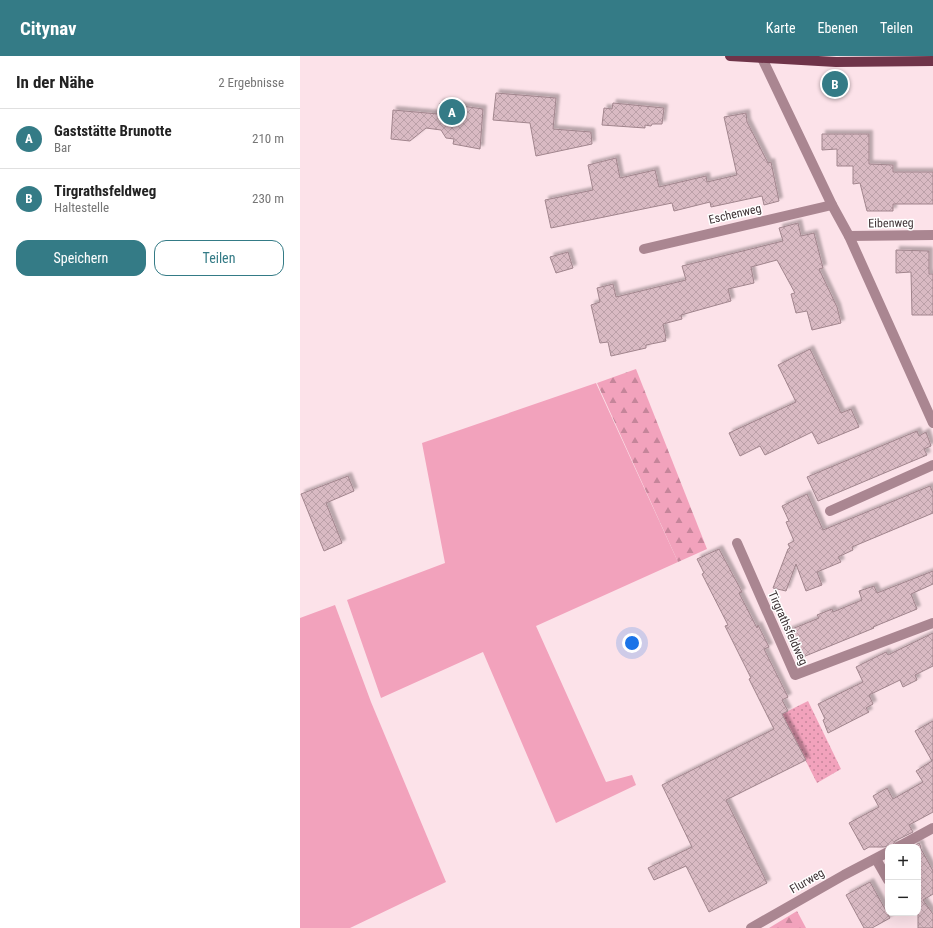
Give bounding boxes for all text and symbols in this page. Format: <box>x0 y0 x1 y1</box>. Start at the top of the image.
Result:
text: Citynav <box>20 17 77 40</box>
text: Karte <box>766 20 795 36</box>
text: Ebenen <box>817 20 858 36</box>
text: Teilen <box>880 20 913 36</box>
pin: B <box>822 69 848 99</box>
text: In der Nähe <box>16 72 94 92</box>
text: 2 Ergebnisse <box>218 75 284 90</box>
pin: A <box>439 97 465 127</box>
text: Gaststätte Brunotte <box>54 122 172 140</box>
text: A <box>25 131 33 146</box>
text: 210 m <box>252 131 284 146</box>
text: Bar <box>54 140 71 155</box>
text: Tirgrathsfeldweg <box>54 182 156 200</box>
text: B <box>25 191 33 206</box>
text: 230 m <box>252 191 284 206</box>
text: Haltestelle <box>54 200 109 215</box>
street label: Eschenweg <box>707 201 763 227</box>
street label: Eibenweg <box>868 216 914 230</box>
button: Speichern <box>16 240 146 276</box>
button: Teilen <box>154 240 284 276</box>
street label: Tirgrathsfeldweg <box>765 589 811 667</box>
your location <box>622 633 642 653</box>
map controls <box>885 844 921 916</box>
button: + <box>885 844 921 880</box>
street label: Flurweg <box>787 866 827 896</box>
button: − <box>885 880 921 916</box>

